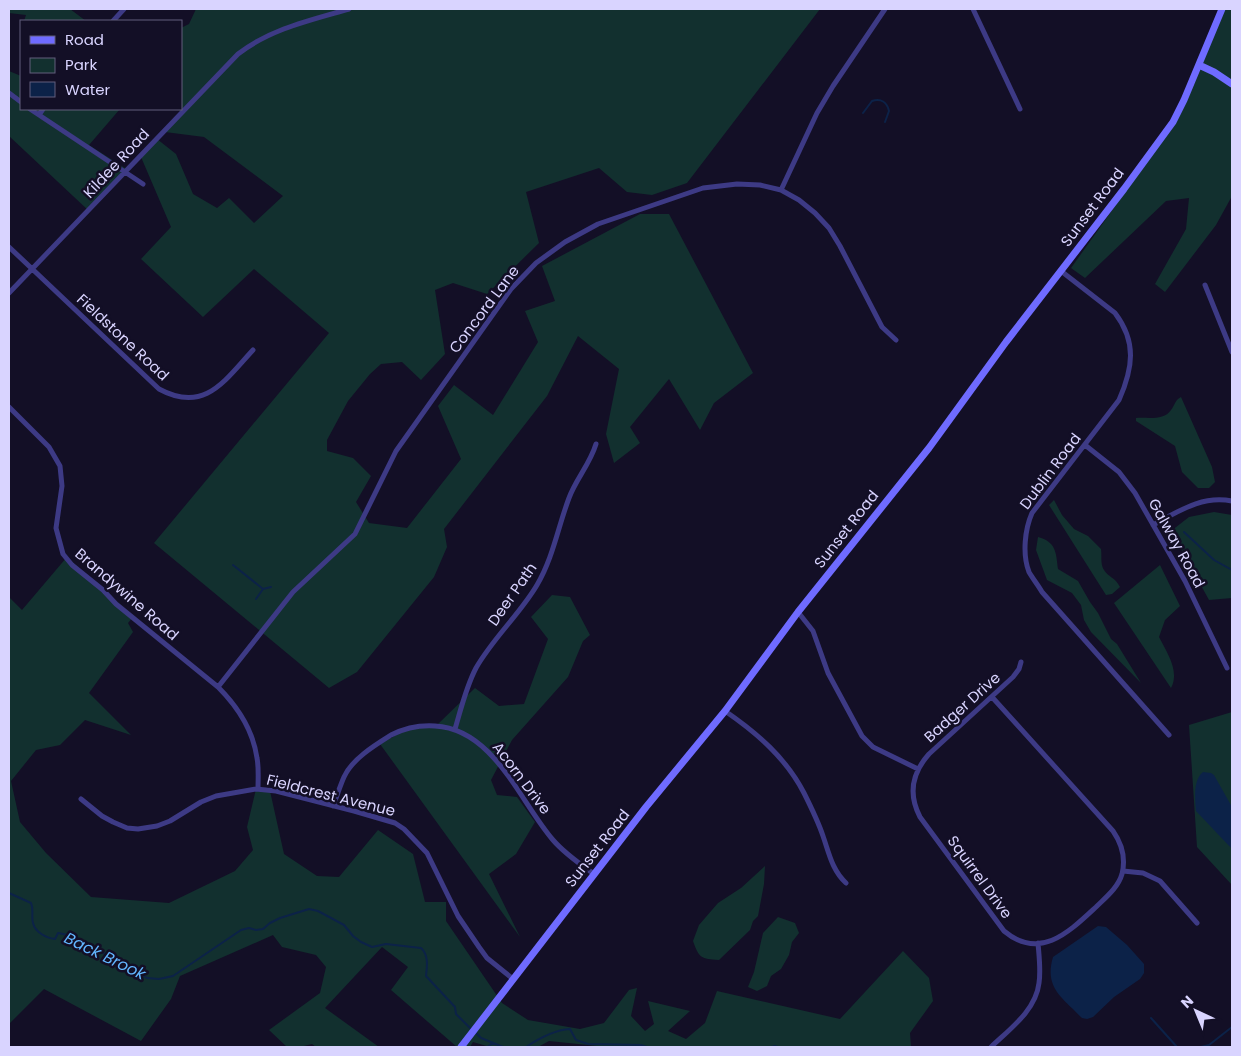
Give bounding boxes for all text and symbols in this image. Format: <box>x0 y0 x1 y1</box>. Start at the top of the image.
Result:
legend <box>20 20 182 110</box>
text: Road <box>65 29 104 50</box>
text: Park <box>65 54 97 75</box>
text: Water <box>65 79 111 100</box>
street label: Kildee Road <box>78 124 154 202</box>
street label: Sunset Road <box>1055 163 1129 251</box>
street label: Concord Lane <box>444 261 524 357</box>
street label: Fieldstone Road <box>72 289 174 385</box>
street label: Dublin Road <box>1014 429 1086 513</box>
street label: Sunset Road <box>809 486 883 572</box>
street label: Galway Road <box>1144 494 1210 592</box>
street label: Brandywine Road <box>71 543 183 645</box>
street label: Deer Path <box>483 558 541 630</box>
street label: Badger Drive <box>919 667 1005 747</box>
street label: Acorn Drive <box>488 737 556 819</box>
street label: Fieldcrest Avenue <box>264 769 398 821</box>
street label: Sunset Road <box>560 805 634 891</box>
street label: Squirrel Drive <box>943 831 1017 923</box>
water label: Back Brook <box>60 926 150 986</box>
north arrow <box>1171 986 1221 1036</box>
text: N <box>1176 991 1198 1012</box>

